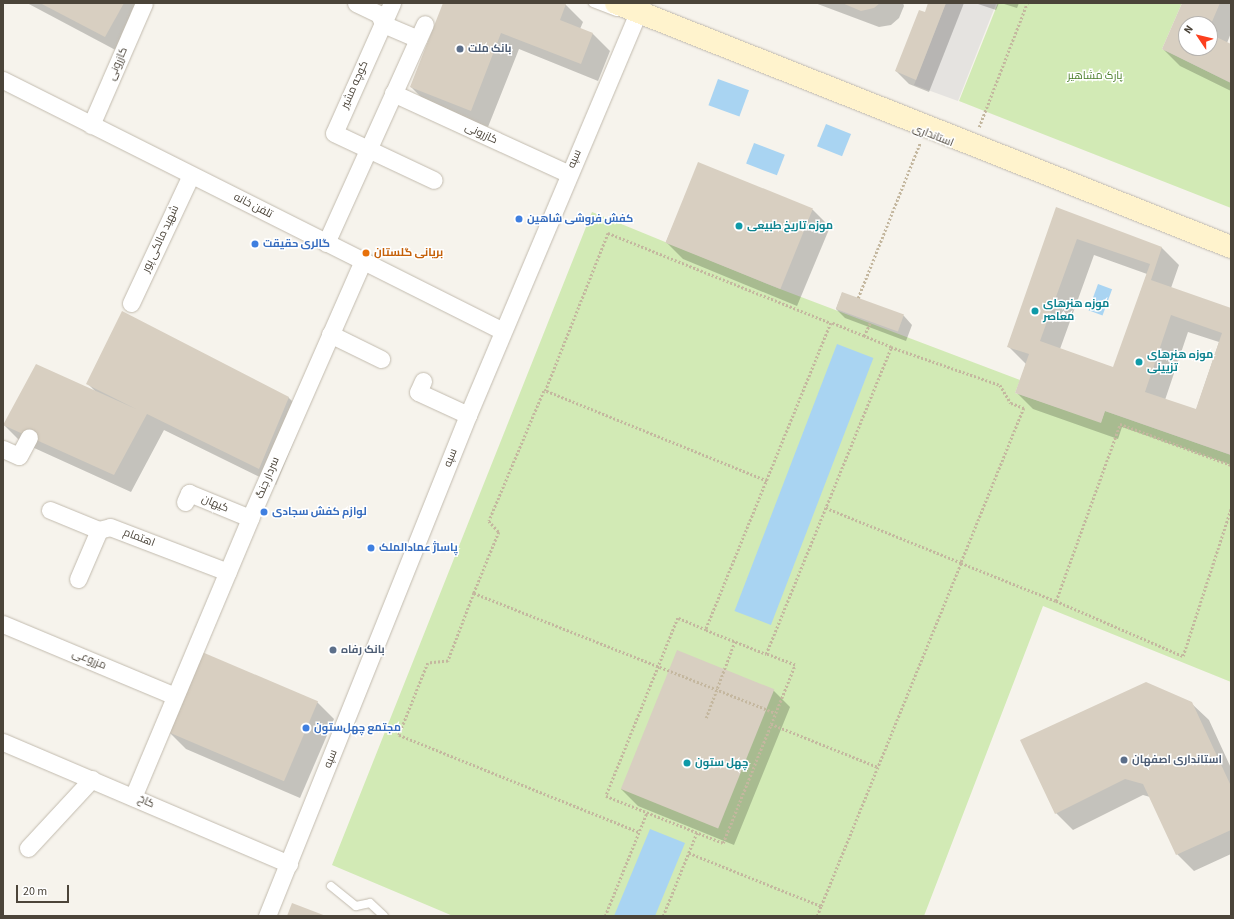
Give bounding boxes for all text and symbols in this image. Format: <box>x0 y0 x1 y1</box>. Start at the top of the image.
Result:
north arrow <box>1178 16 1218 56</box>
text: N <box>1180 22 1197 37</box>
place label: بانک ملت <box>468 42 512 56</box>
marker: بانک ملت <box>455 44 465 54</box>
street label: کازرونی <box>105 46 131 82</box>
street label: كوچه مشير <box>339 59 371 111</box>
park label: پارک مشاهیر <box>1068 69 1122 83</box>
street label: کازرونی <box>463 121 499 147</box>
street label: استانداری <box>911 122 955 150</box>
street label: سپه <box>565 148 585 170</box>
street label: تلفن خانه <box>231 191 275 221</box>
street label: شهید مالکی پور <box>140 203 182 275</box>
place label: کفش فروشی شاهین <box>527 212 633 226</box>
marker: کفش فروشی شاهین <box>514 214 524 224</box>
place label: موزه تاریخ طبیعی <box>747 219 833 233</box>
marker: موزه تاریخ طبیعی <box>734 221 744 231</box>
place label: گالری حقیقت <box>263 237 330 251</box>
marker: گالری حقیقت <box>250 239 260 249</box>
place label: بریانی گلستان <box>374 246 443 260</box>
marker: بریانی گلستان <box>361 248 371 258</box>
place label: موزه هنرهای معاصر <box>1043 298 1109 324</box>
marker: موزه هنرهای معاصر <box>1030 306 1040 316</box>
place label: موزه هنرهای تزیینی <box>1147 349 1213 375</box>
marker: موزه هنرهای تزیینی <box>1134 357 1144 367</box>
street label: سپه <box>441 447 461 469</box>
street label: سردار جنگ <box>253 455 283 501</box>
street label: کیهان <box>200 492 230 516</box>
place label: لوازم کفش سجادی <box>272 505 367 519</box>
marker: لوازم کفش سجادی <box>259 507 269 517</box>
street label: اهتمام <box>121 526 157 550</box>
place label: پاساژ عمادالملک <box>379 541 458 555</box>
marker: پاساژ عمادالملک <box>366 543 376 553</box>
place label: بانک رفاه <box>341 643 385 657</box>
marker: بانک رفاه <box>328 645 338 655</box>
street label: مزروعی <box>70 647 108 673</box>
place label: مجتمع چهل‌ستون <box>314 721 401 735</box>
marker: مجتمع چهل‌ستون <box>301 723 311 733</box>
street label: سپه <box>321 748 341 770</box>
place label: استانداری اصفهان <box>1132 753 1222 767</box>
marker: استانداری اصفهان <box>1119 755 1129 765</box>
place label: چهل ستون <box>695 756 748 770</box>
marker: چهل ستون <box>682 758 692 768</box>
street label: کاخ <box>136 793 156 811</box>
scale bar <box>18 877 71 903</box>
text: 20 m <box>23 883 47 900</box>

